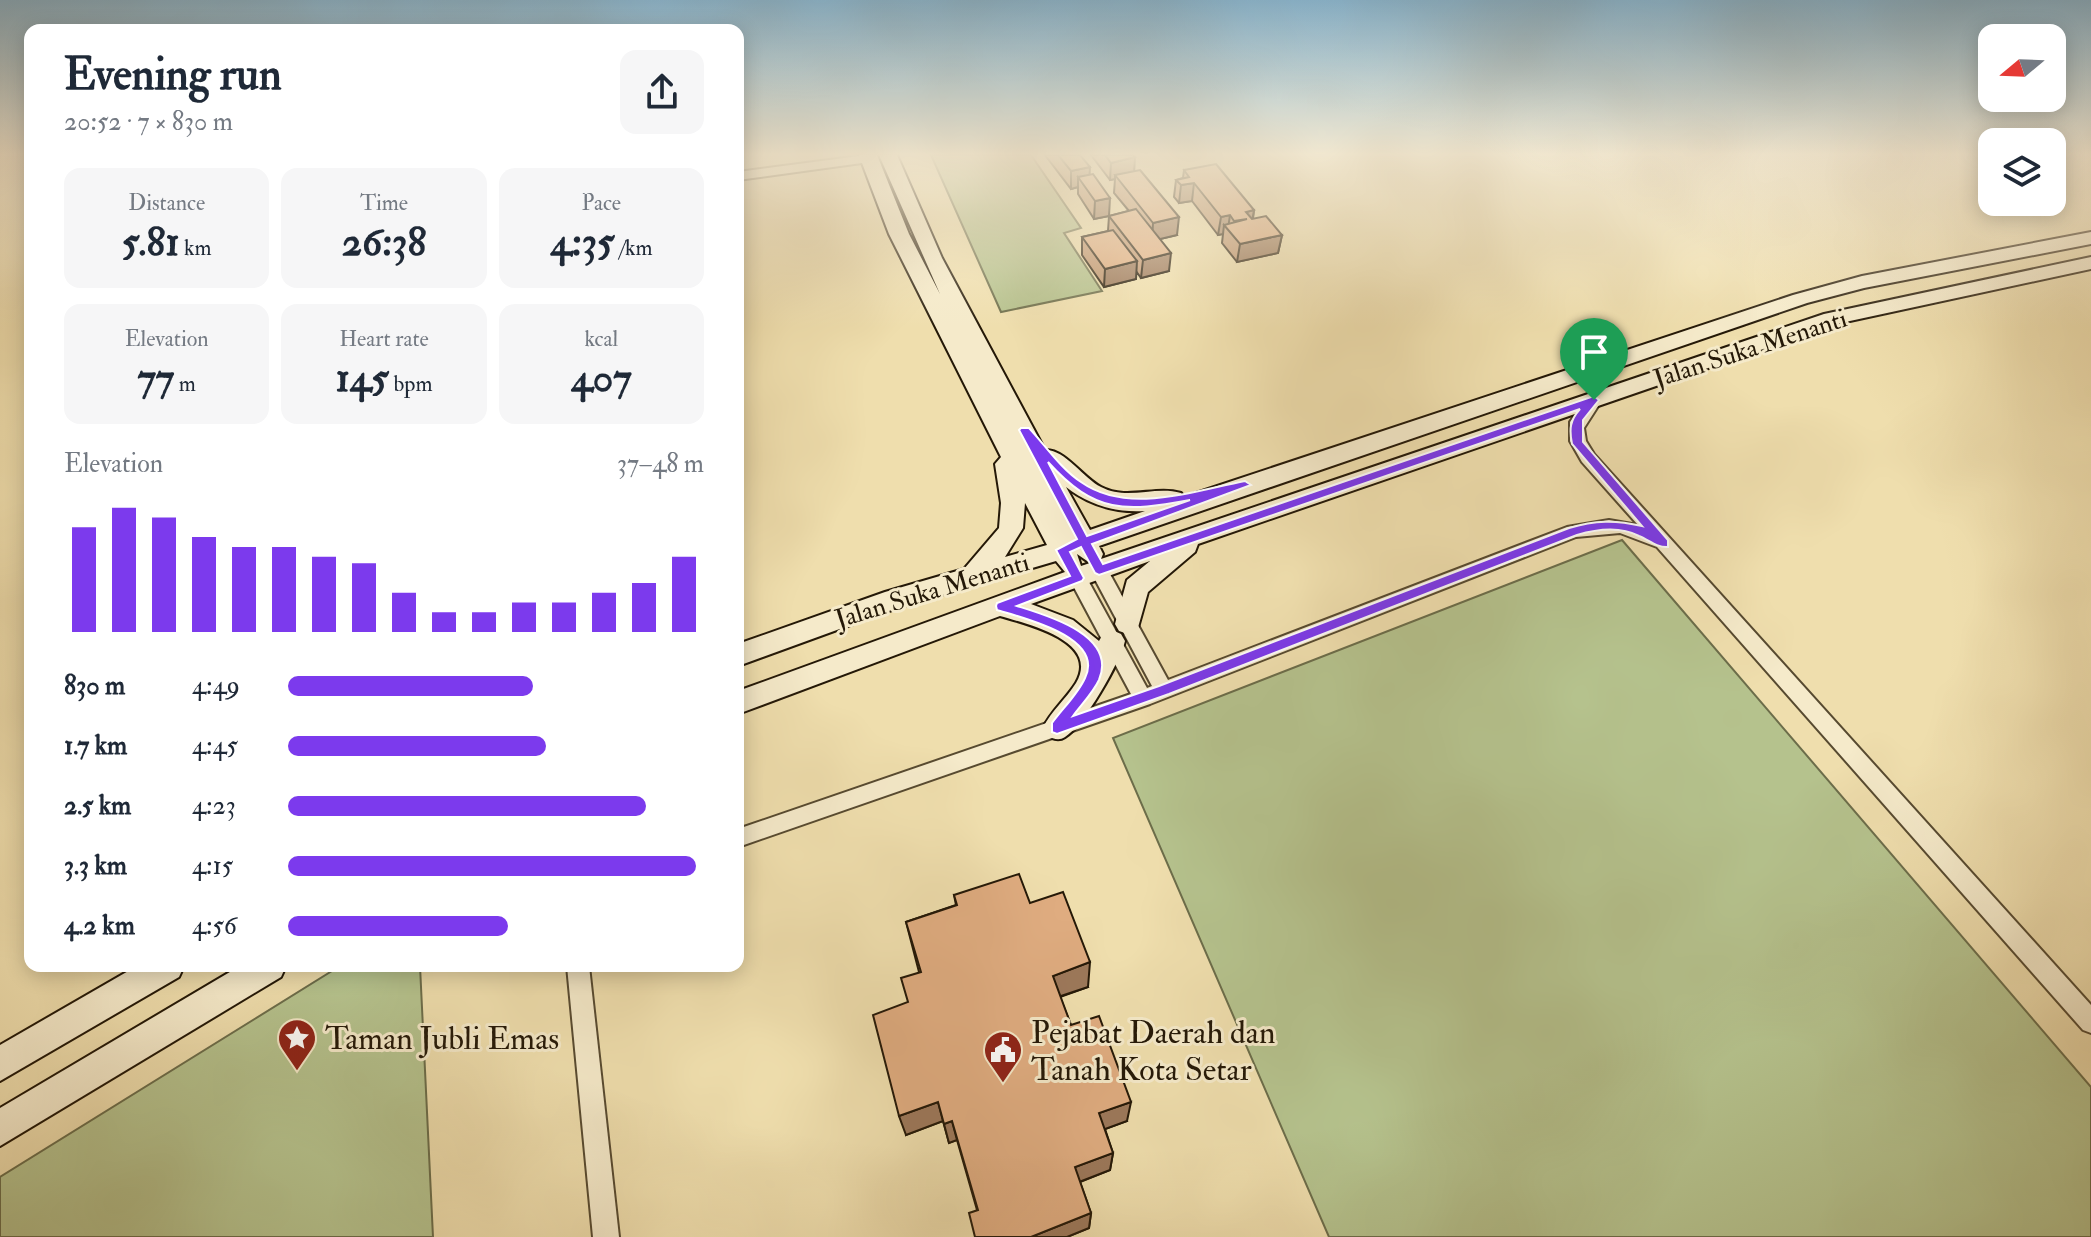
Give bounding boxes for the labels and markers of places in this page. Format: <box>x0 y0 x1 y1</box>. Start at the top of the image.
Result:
pin <box>1560 318 1628 400</box>
place label: Pejabat Daerah dan Tanah Kota Setar <box>1031 1013 1275 1090</box>
place icon: Taman Jubli Emas <box>276 1017 318 1072</box>
place label: Taman Jubli Emas <box>325 1019 559 1059</box>
public building icon: Pejabat Daerah dan Tanah Kota Setar <box>982 1029 1024 1084</box>

